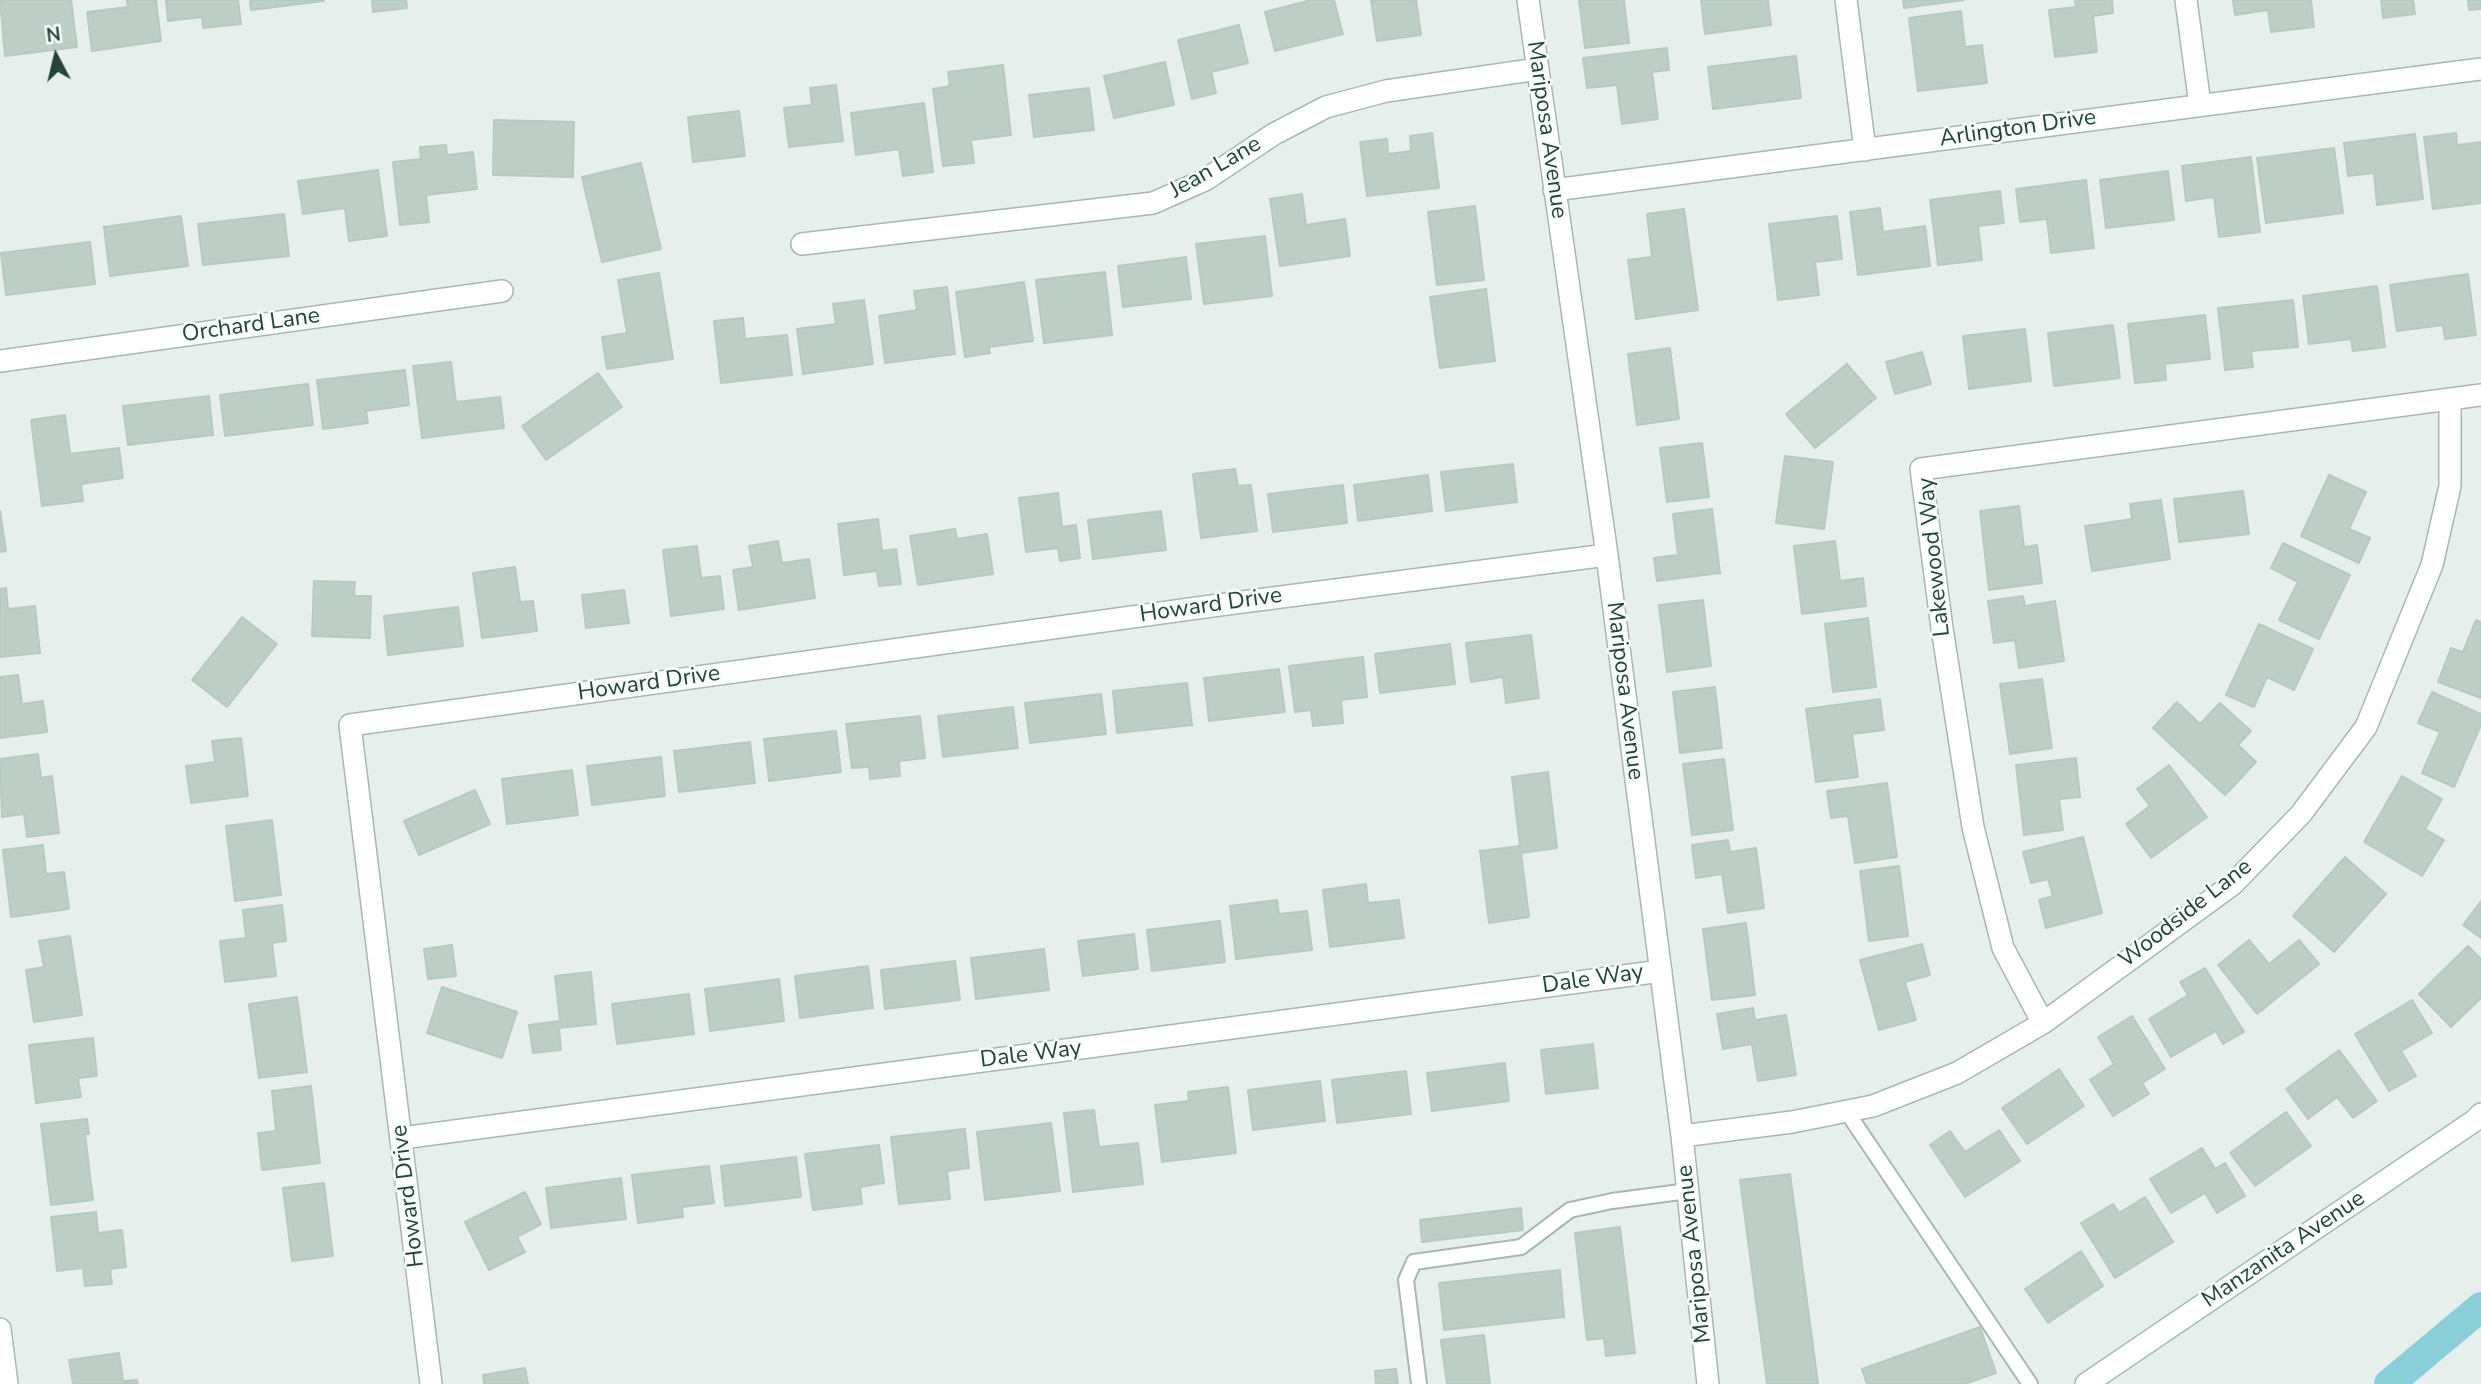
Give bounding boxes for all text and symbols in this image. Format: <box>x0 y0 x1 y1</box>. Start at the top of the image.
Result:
north arrow <box>21 21 91 91</box>
text: N <box>45 21 62 49</box>
street label: Mariposa Avenue <box>1520 39 1572 221</box>
street label: Arlington Drive <box>1938 104 2098 154</box>
street label: Jean Lane <box>1165 131 1267 205</box>
street label: Orchard Lane <box>180 303 322 349</box>
street label: Lakewood Way <box>1913 476 1957 638</box>
street label: Howard Drive <box>1138 582 1284 630</box>
street label: Mariposa Avenue <box>1599 600 1649 782</box>
street label: Howard Drive <box>576 660 722 708</box>
street label: Woodside Lane <box>2114 854 2258 974</box>
street label: Dale Way <box>1541 959 1645 1001</box>
street label: Dale Way <box>979 1035 1083 1075</box>
street label: Howard Drive <box>387 1123 431 1269</box>
street label: Mariposa Avenue <box>1672 1164 1718 1344</box>
street label: Manzanita Avenue <box>2197 1185 2371 1315</box>

